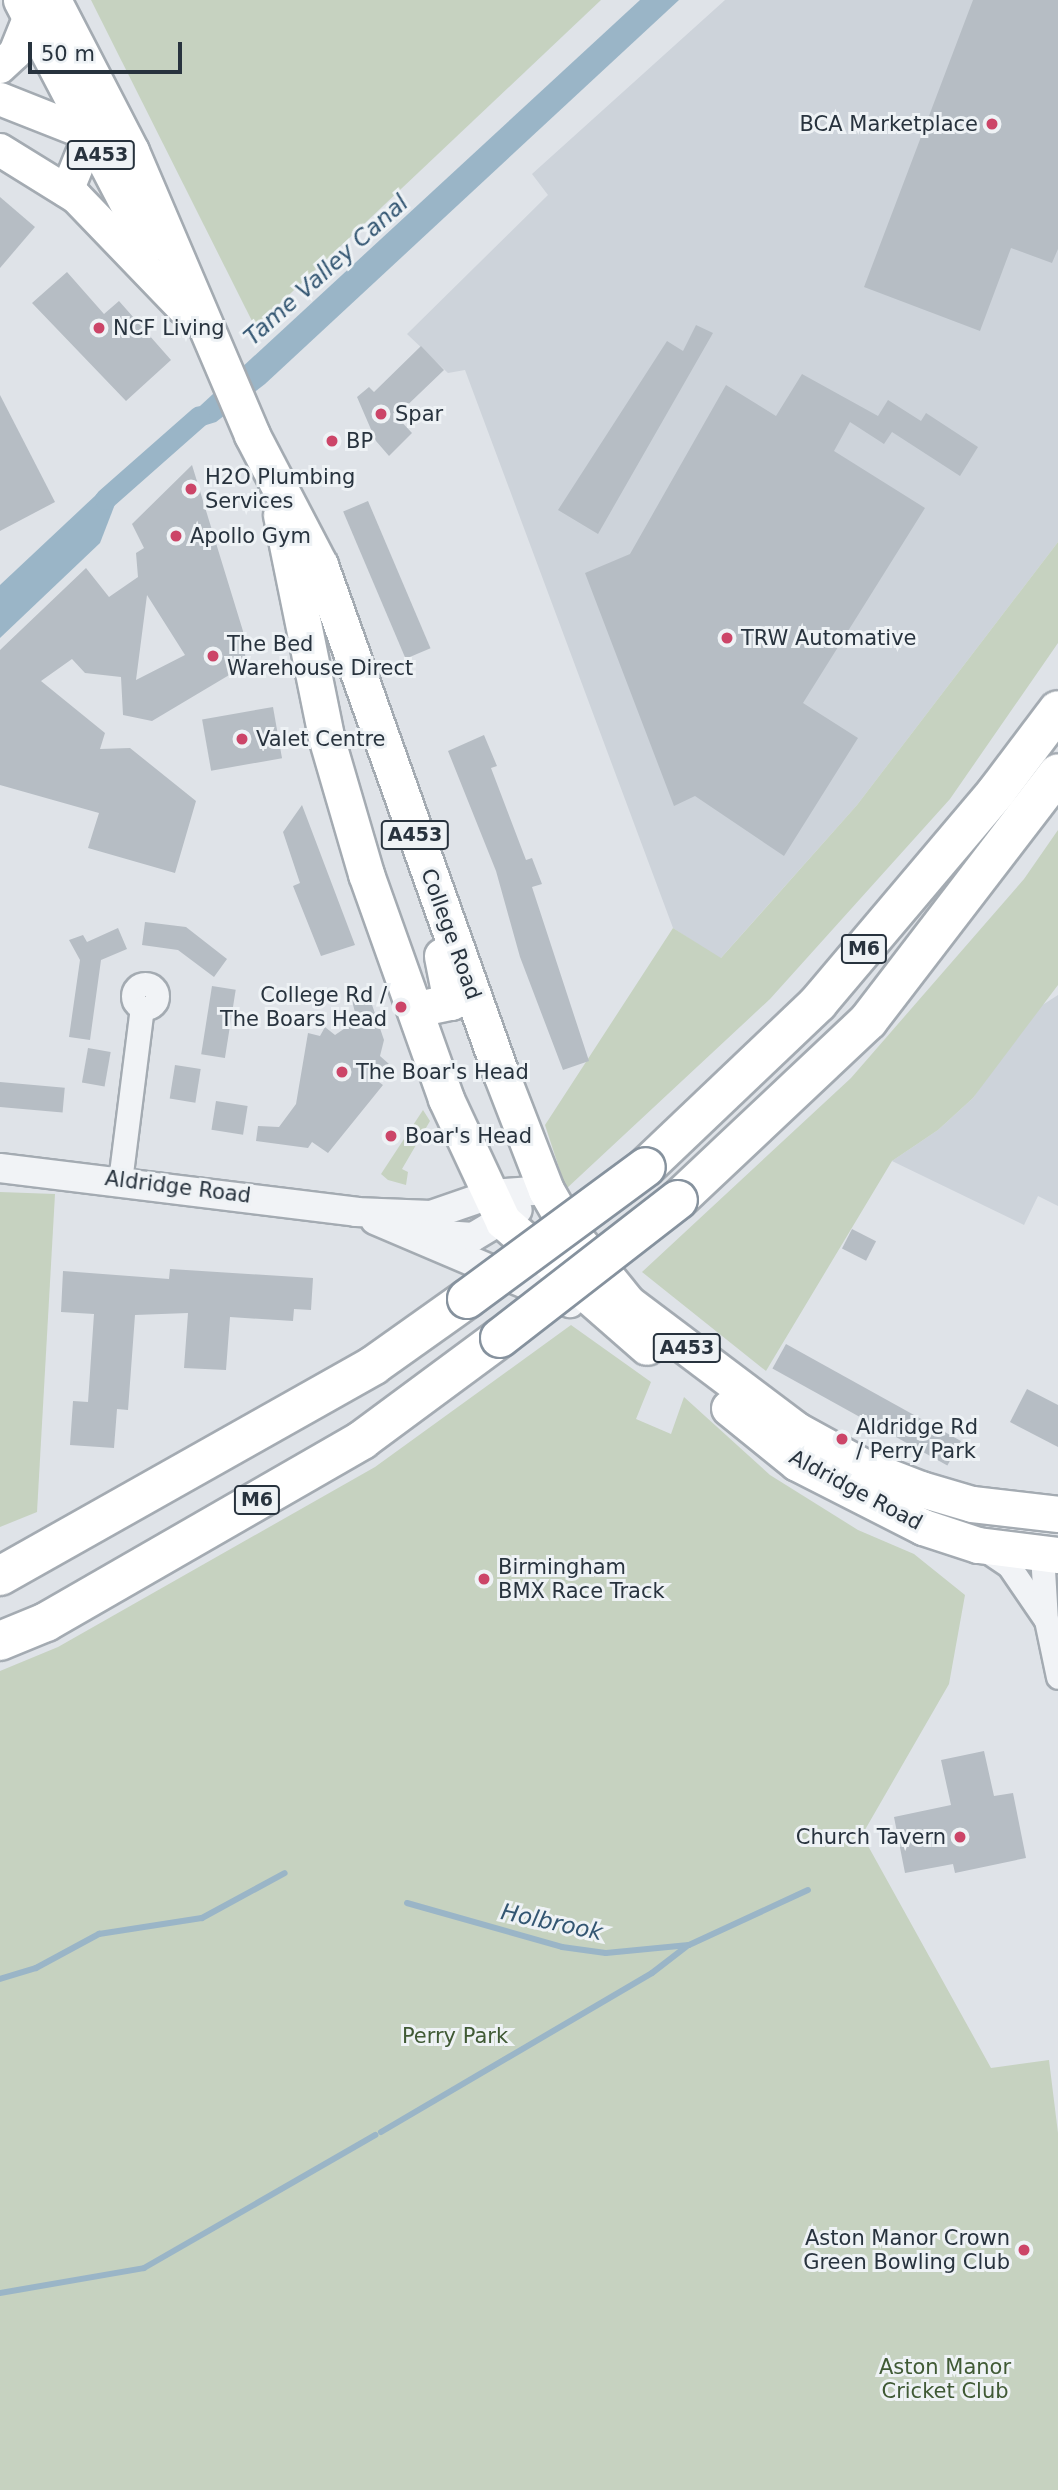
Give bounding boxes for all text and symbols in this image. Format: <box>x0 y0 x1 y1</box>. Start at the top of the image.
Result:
scale bar <box>32 28 186 72</box>
text: 50 m <box>41 42 95 66</box>
place label: BCA Marketplace <box>800 111 978 137</box>
marker: BCA Marketplace <box>984 116 1000 132</box>
road number: A453 <box>66 140 136 170</box>
water label: Tame Valley Canal <box>238 189 414 351</box>
place label: NCF Living <box>113 315 225 341</box>
marker: NCF Living <box>91 320 107 336</box>
place label: Spar <box>395 401 443 427</box>
marker: Spar <box>373 406 389 422</box>
place label: BP <box>346 428 373 454</box>
marker: BP <box>324 433 340 449</box>
place label: H2O Plumbing Services <box>205 464 355 514</box>
marker: H2O Plumbing Services <box>183 481 199 497</box>
place label: Apollo Gym <box>190 523 311 549</box>
marker: Apollo Gym <box>168 528 184 544</box>
place label: TRW Automative <box>741 625 917 651</box>
marker: TRW Automative <box>719 630 735 646</box>
place label: The Bed Warehouse Direct <box>227 631 413 681</box>
marker: The Bed Warehouse Direct <box>205 648 221 664</box>
place label: Valet Centre <box>256 726 385 752</box>
marker: Valet Centre <box>234 731 250 747</box>
road number: A453 <box>380 820 450 850</box>
street label: College Road <box>416 865 486 1003</box>
road number: M6 <box>840 934 888 965</box>
place label: College Rd / The Boars Head <box>220 982 387 1032</box>
marker: College Rd / The Boars Head <box>393 999 409 1015</box>
place label: The Boar's Head <box>356 1059 529 1085</box>
marker: The Boar's Head <box>334 1064 350 1080</box>
place label: Boar's Head <box>405 1123 532 1149</box>
marker: Boar's Head <box>383 1128 399 1144</box>
street label: Aldridge Road <box>104 1166 252 1208</box>
road number: A453 <box>652 1332 722 1364</box>
place label: Aldridge Rd / Perry Park <box>856 1414 978 1464</box>
marker: Aldridge Rd / Perry Park <box>834 1431 850 1447</box>
street label: Aldridge Road <box>785 1444 927 1536</box>
road number: M6 <box>232 1484 282 1516</box>
place label: Birmingham BMX Race Track <box>498 1554 665 1604</box>
marker: Birmingham BMX Race Track <box>476 1571 492 1587</box>
place label: Church Tavern <box>796 1824 946 1850</box>
marker: Church Tavern <box>952 1829 968 1845</box>
water label: Holbrook <box>499 1898 605 1946</box>
park label: Perry Park <box>402 2023 508 2049</box>
place label: Aston Manor Crown Green Bowling Club <box>803 2225 1010 2275</box>
marker: Aston Manor Crown Green Bowling Club <box>1016 2242 1032 2258</box>
park label: Aston Manor Cricket Club <box>879 2354 1011 2404</box>

